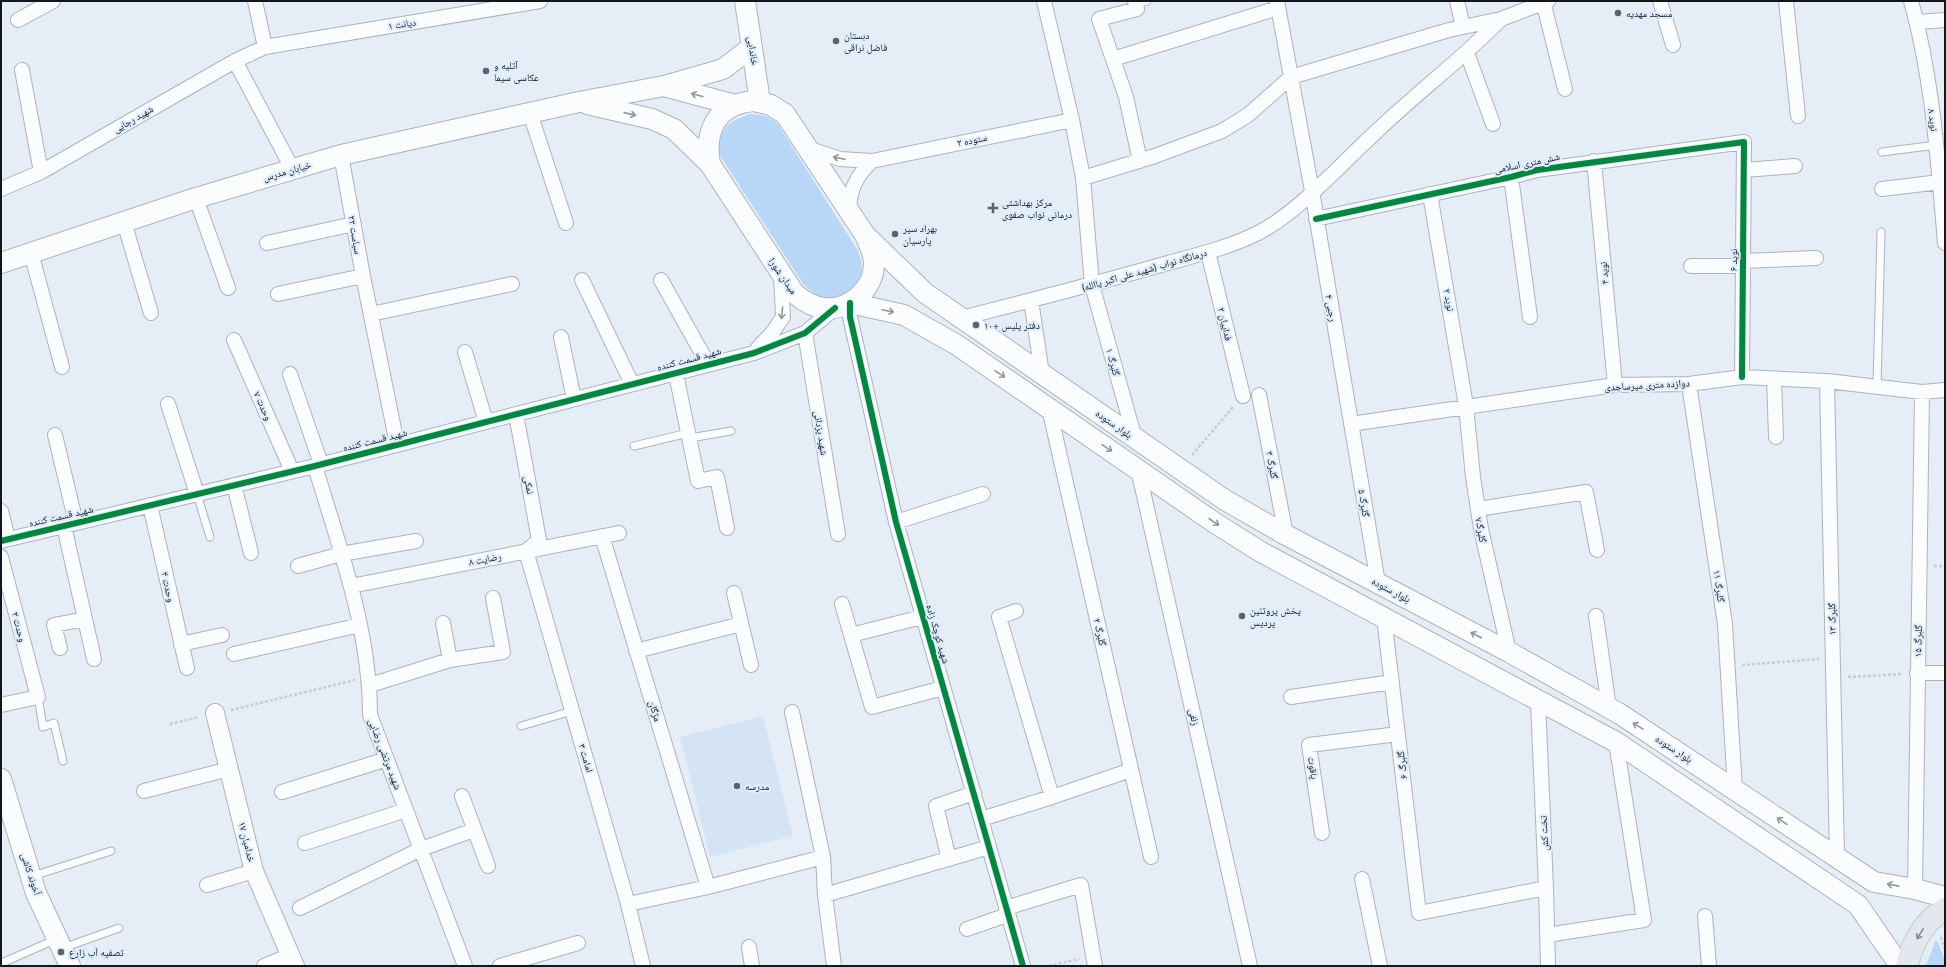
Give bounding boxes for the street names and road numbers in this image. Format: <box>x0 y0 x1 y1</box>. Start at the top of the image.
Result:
street label: دیانت ۱ <box>387 15 417 33</box>
street label: خاندایی <box>745 36 762 67</box>
street label: شهید رجایی <box>111 102 156 136</box>
street label: نوید ۸ <box>1925 108 1941 132</box>
street label: ستوده ۲ <box>956 131 988 149</box>
street label: شش متری اسلامی <box>1493 150 1561 176</box>
street label: خیابان مدرس <box>261 158 313 184</box>
street label: سیاست ۲۲ <box>345 215 365 256</box>
street label: درمانگاه نواب (شهید علی اکبر یاالله) <box>1080 246 1208 294</box>
street label: نوید ۶ <box>1727 248 1740 271</box>
street label: میدان شورا <box>766 255 800 297</box>
street label: نوید ۴ <box>1597 261 1611 285</box>
street label: نوید ۲ <box>1441 288 1457 313</box>
street label: رجبی ۴ <box>1322 294 1340 323</box>
street label: فداییان ۲ <box>1215 306 1235 342</box>
street label: شهید قسمت کننده <box>655 344 723 374</box>
street label: گلبرگ ۱ <box>1103 347 1123 378</box>
street label: دوازده متری میرساجدی <box>1604 376 1690 394</box>
street label: وحدت ۷ <box>251 389 275 423</box>
street label: بلوار ستوده <box>1093 407 1135 441</box>
street label: شهید یزدانی <box>811 410 831 457</box>
street label: شهید قسمت کننده <box>341 426 409 454</box>
street label: گلبرگ ۳ <box>1263 450 1281 480</box>
street label: نمکی <box>521 475 537 495</box>
street label: گلبرگ ۵ <box>1355 488 1373 518</box>
street label: شهید قسمت کننده <box>27 502 95 530</box>
street label: گلبرگ۷ <box>1472 516 1490 544</box>
street label: رضایت ۸ <box>468 549 503 569</box>
street label: گلبرگ ۱۱ <box>1710 569 1728 603</box>
street label: وحدت ۴ <box>158 571 178 604</box>
street label: بلوار ستوده <box>1369 574 1413 606</box>
street label: گلبرگ ۱۳ <box>1825 602 1839 635</box>
street label: شهید کوچک زاده <box>923 603 953 666</box>
street label: وحدت ۲ <box>9 611 29 644</box>
street label: گلبرگ ۲ <box>1091 617 1110 648</box>
street label: گلبرگ ۱۵ <box>1911 624 1925 657</box>
street label: مژگان <box>646 699 664 723</box>
street label: زلفی <box>1186 707 1202 727</box>
street label: شهید مرتضی رضایی <box>365 717 405 792</box>
street label: بلوار ستوده <box>1653 732 1695 766</box>
street label: امامت ۳ <box>576 742 596 774</box>
street label: گلبرگ ۶ <box>1394 750 1410 780</box>
street label: یاقوت <box>1305 756 1321 780</box>
street label: تخت کش <box>1537 815 1551 851</box>
street label: خدامیان ۱۷ <box>236 820 258 864</box>
street label: آخوند کاشی <box>18 851 44 897</box>

